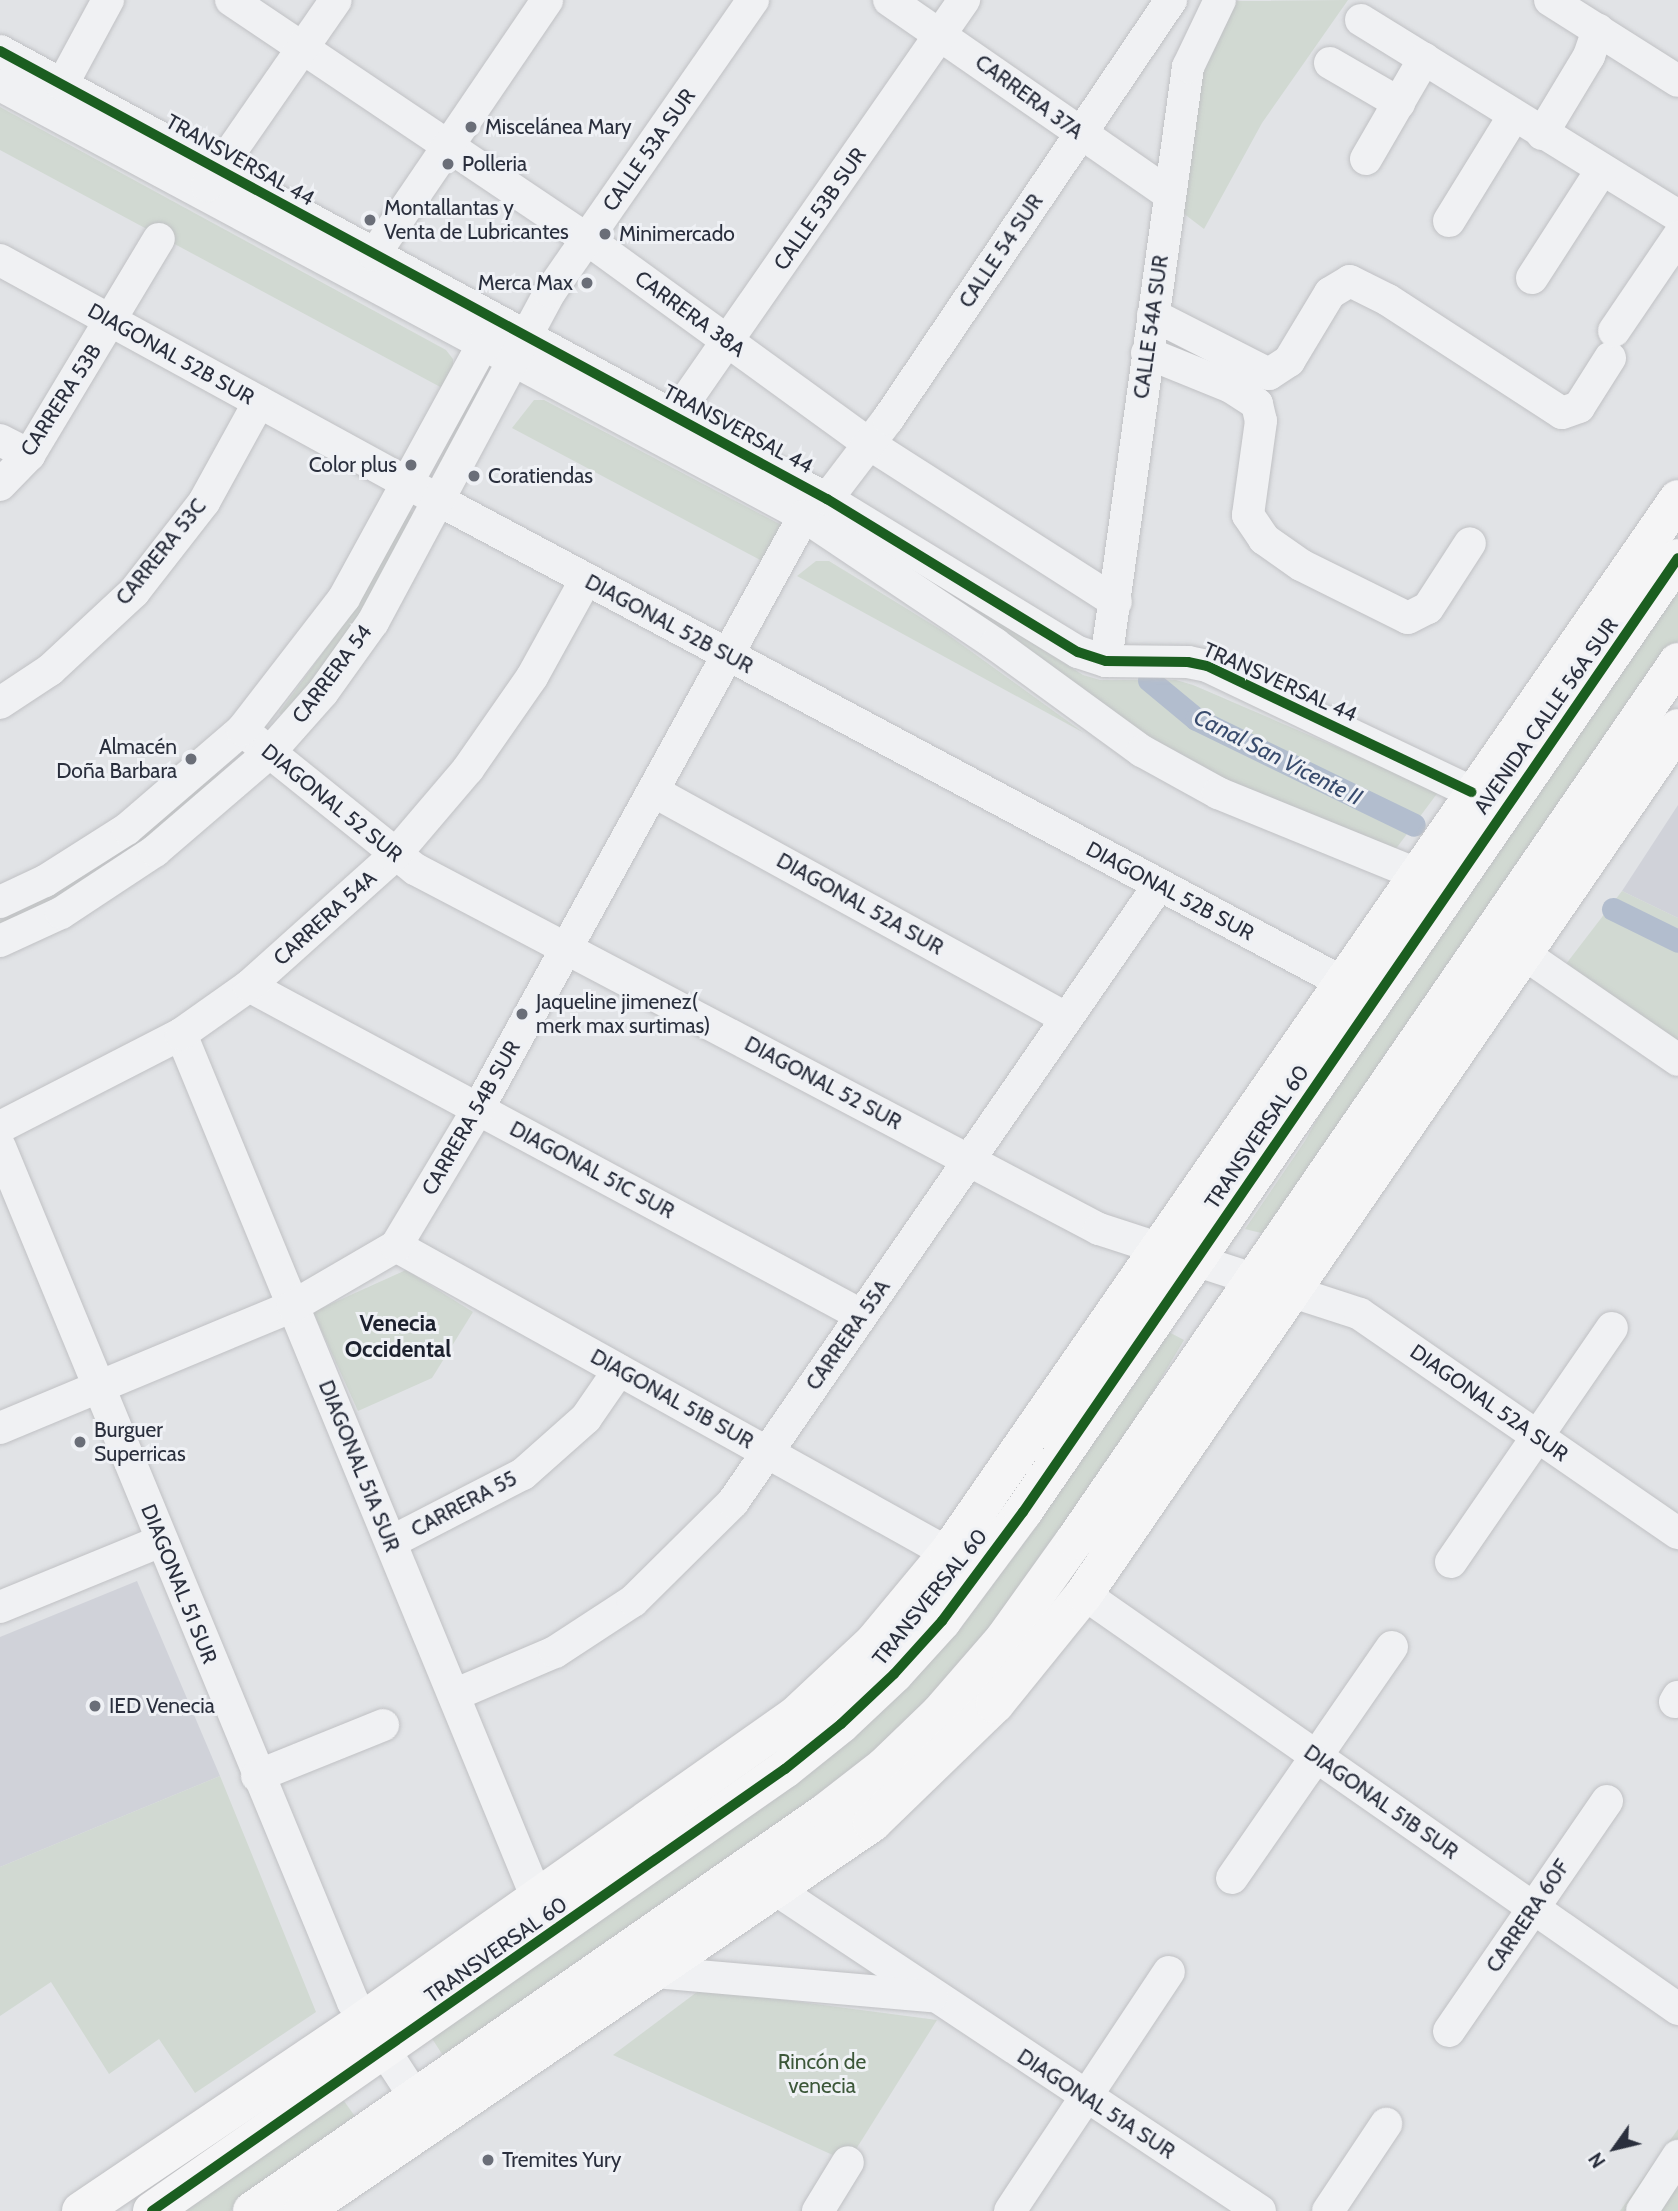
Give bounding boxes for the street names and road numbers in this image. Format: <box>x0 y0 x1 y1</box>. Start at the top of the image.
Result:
street label: CARRERA 37A <box>970 49 1088 145</box>
street label: CALLE 53A SUR <box>597 84 701 216</box>
street label: TRANSVERSAL 44 <box>161 109 319 211</box>
street label: CALLE 53B SUR <box>769 143 871 275</box>
street label: CALLE 54 SUR <box>954 189 1048 313</box>
street label: CALLE 54A SUR <box>1128 254 1174 400</box>
street label: CARRERA 38A <box>630 266 750 362</box>
street label: DIAGONAL 52B SUR <box>83 298 259 410</box>
street label: CARRERA 53B <box>15 339 107 461</box>
street label: TRANSVERSAL 44 <box>659 379 817 479</box>
street label: CARRERA 53C <box>111 494 211 610</box>
street label: DIAGONAL 52B SUR <box>581 569 757 679</box>
street label: AVENIDA CALLE 56A SUR <box>1469 613 1623 819</box>
street label: CARRERA 54 <box>287 620 377 728</box>
street label: TRANSVERSAL 44 <box>1199 637 1361 727</box>
street label: DIAGONAL 52 SUR <box>257 739 407 867</box>
street label: DIAGONAL 52B SUR <box>1082 836 1258 946</box>
street label: DIAGONAL 52A SUR <box>772 848 948 960</box>
street label: CARRERA 54A <box>268 865 382 971</box>
street label: DIAGONAL 52 SUR <box>740 1031 906 1135</box>
street label: CARRERA 54B SUR <box>417 1036 525 1200</box>
street label: TRANSVERSAL 60 <box>1200 1060 1314 1214</box>
street label: DIAGONAL 51C SUR <box>505 1116 679 1224</box>
street label: CARRERA 55A <box>801 1275 895 1395</box>
street label: DIAGONAL 52A SUR <box>1405 1339 1573 1467</box>
street label: DIAGONAL 51B SUR <box>586 1344 758 1454</box>
street label: DIAGONAL 51A SUR <box>313 1377 405 1555</box>
street label: CARRERA 55 <box>407 1466 521 1542</box>
street label: DIAGONAL 51 SUR <box>136 1501 222 1667</box>
street label: TRANSVERSAL 60 <box>867 1524 993 1670</box>
street label: DIAGONAL 51B SUR <box>1299 1739 1463 1865</box>
street label: CARRERA 60F <box>1481 1855 1575 1977</box>
street label: TRANSVERSAL 60 <box>420 1892 572 2008</box>
street label: DIAGONAL 51A SUR <box>1013 2044 1179 2164</box>

